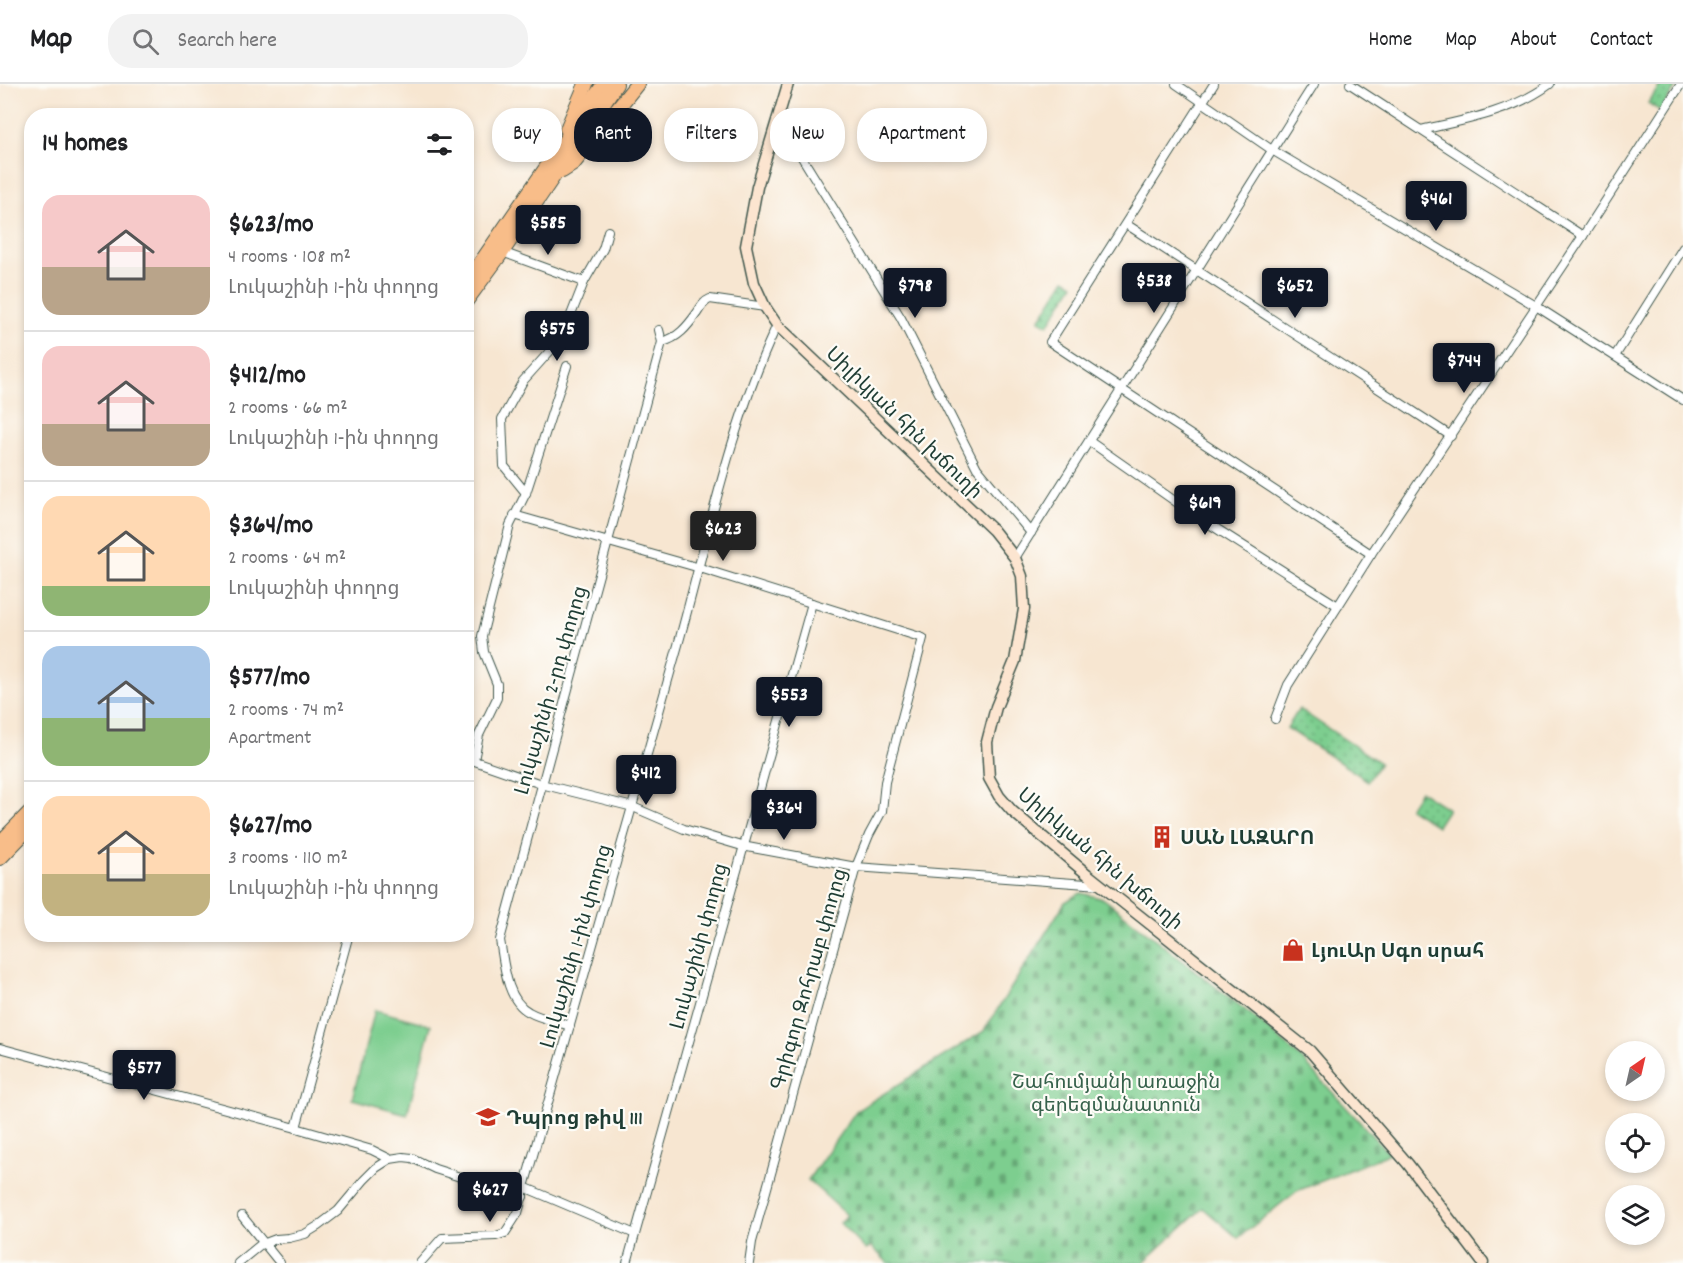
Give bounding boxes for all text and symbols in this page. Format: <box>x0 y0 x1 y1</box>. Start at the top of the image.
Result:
search box <box>108 14 528 68</box>
text: Map <box>30 21 72 61</box>
icon: search <box>129 25 162 58</box>
text: Search here <box>177 26 277 57</box>
text: Home <box>1368 26 1412 56</box>
text: Map <box>1445 26 1477 56</box>
text: About <box>1510 26 1557 56</box>
text: Contact <box>1590 26 1653 56</box>
chip: Buy <box>492 108 562 162</box>
chip: Rent <box>574 108 652 162</box>
chip: Filters <box>664 108 758 162</box>
chip: New <box>770 108 845 162</box>
chip: Apartment <box>857 108 987 162</box>
text: 14 homes <box>42 126 128 163</box>
icon: filters <box>423 128 456 161</box>
pin: $461 <box>1400 181 1472 232</box>
text: $461 <box>1420 186 1452 214</box>
pin: $585 <box>512 205 584 256</box>
text: $623/mo <box>228 207 314 244</box>
text: $585 <box>530 210 566 238</box>
icon: home <box>90 219 162 291</box>
text: 4 rooms · 108 m² <box>228 244 351 272</box>
pin: $538 <box>1118 263 1190 314</box>
pin: $798 <box>879 268 951 319</box>
text: $538 <box>1136 268 1172 296</box>
pin: $652 <box>1259 268 1331 319</box>
text: $798 <box>898 273 932 301</box>
text: $652 <box>1276 273 1314 301</box>
text: Լուկաշինի 1-ին փողոց <box>228 275 439 303</box>
pin: $575 <box>521 311 593 362</box>
text: $575 <box>539 316 575 344</box>
street label: Սիլիկյան հին խճուղի <box>818 342 988 507</box>
pin: $744 <box>1428 343 1500 394</box>
text: $744 <box>1447 348 1481 376</box>
text: $412/mo <box>228 358 306 395</box>
icon: home <box>90 370 162 442</box>
text: 2 rooms · 66 m² <box>228 395 348 423</box>
text: Լուկաշինի 1-ին փողոց <box>228 426 439 454</box>
pin: $619 <box>1169 485 1241 536</box>
text: $619 <box>1188 490 1222 518</box>
text: $364/mo <box>228 508 313 545</box>
pin: $623 <box>687 511 759 562</box>
text: $623 <box>704 516 742 544</box>
icon: home <box>90 520 162 592</box>
text: 2 rooms · 64 m² <box>228 545 346 573</box>
text: Լուկաշինի փողոց <box>228 576 399 604</box>
street label: Լուկաշինի 2-րդ փողոց <box>510 583 596 799</box>
text: $577/mo <box>228 660 310 697</box>
icon: home <box>90 670 162 742</box>
pin: $553 <box>753 677 825 728</box>
text: $553 <box>770 682 808 710</box>
text: 2 rooms · 74 m² <box>228 697 344 725</box>
text: Apartment <box>228 725 311 753</box>
pin: $412 <box>610 755 682 806</box>
text: $412 <box>630 760 662 788</box>
street label: Սիլիկյան հին խճուղի <box>1010 783 1188 938</box>
pin: $364 <box>748 790 820 841</box>
text: $364 <box>765 795 803 823</box>
text: $627/mo <box>228 808 312 845</box>
icon: home <box>90 820 162 892</box>
building icon: ՍԱՆ ԼԱԶԱՐՈ <box>1149 824 1175 850</box>
place label: ՍԱՆ ԼԱԶԱՐՈ <box>1180 826 1315 854</box>
street label: Լուկաշինի 1-ին փողոց <box>535 842 620 1052</box>
text: 3 rooms · 110 m² <box>228 845 348 873</box>
street label: Լուկաշինի փողոց <box>665 860 737 1033</box>
street label: Գրիգոր Զոհրաբ փողոց <box>766 866 856 1094</box>
text: Լուկաշինի 1-ին փողոց <box>228 876 439 904</box>
shop icon: ԼյուԱր Սգո սրահ <box>1280 937 1306 963</box>
place label: ԼյուԱր Սգո սրահ <box>1311 939 1484 967</box>
north arrow <box>1605 1041 1665 1101</box>
map controls <box>1605 1041 1665 1245</box>
pin: $577 <box>108 1050 180 1101</box>
text: $577 <box>127 1055 161 1083</box>
park label: Շահումյանի առաջին գերեզմանատուն <box>1012 1070 1220 1121</box>
school or university icon: Դպրոց թիվ 111 <box>475 1104 501 1130</box>
place label: Դպրոց թիվ 111 <box>506 1106 643 1134</box>
button: locate <box>1605 1113 1665 1173</box>
pin: $627 <box>454 1172 526 1223</box>
text: $627 <box>472 1177 508 1205</box>
button: layers <box>1605 1185 1665 1245</box>

